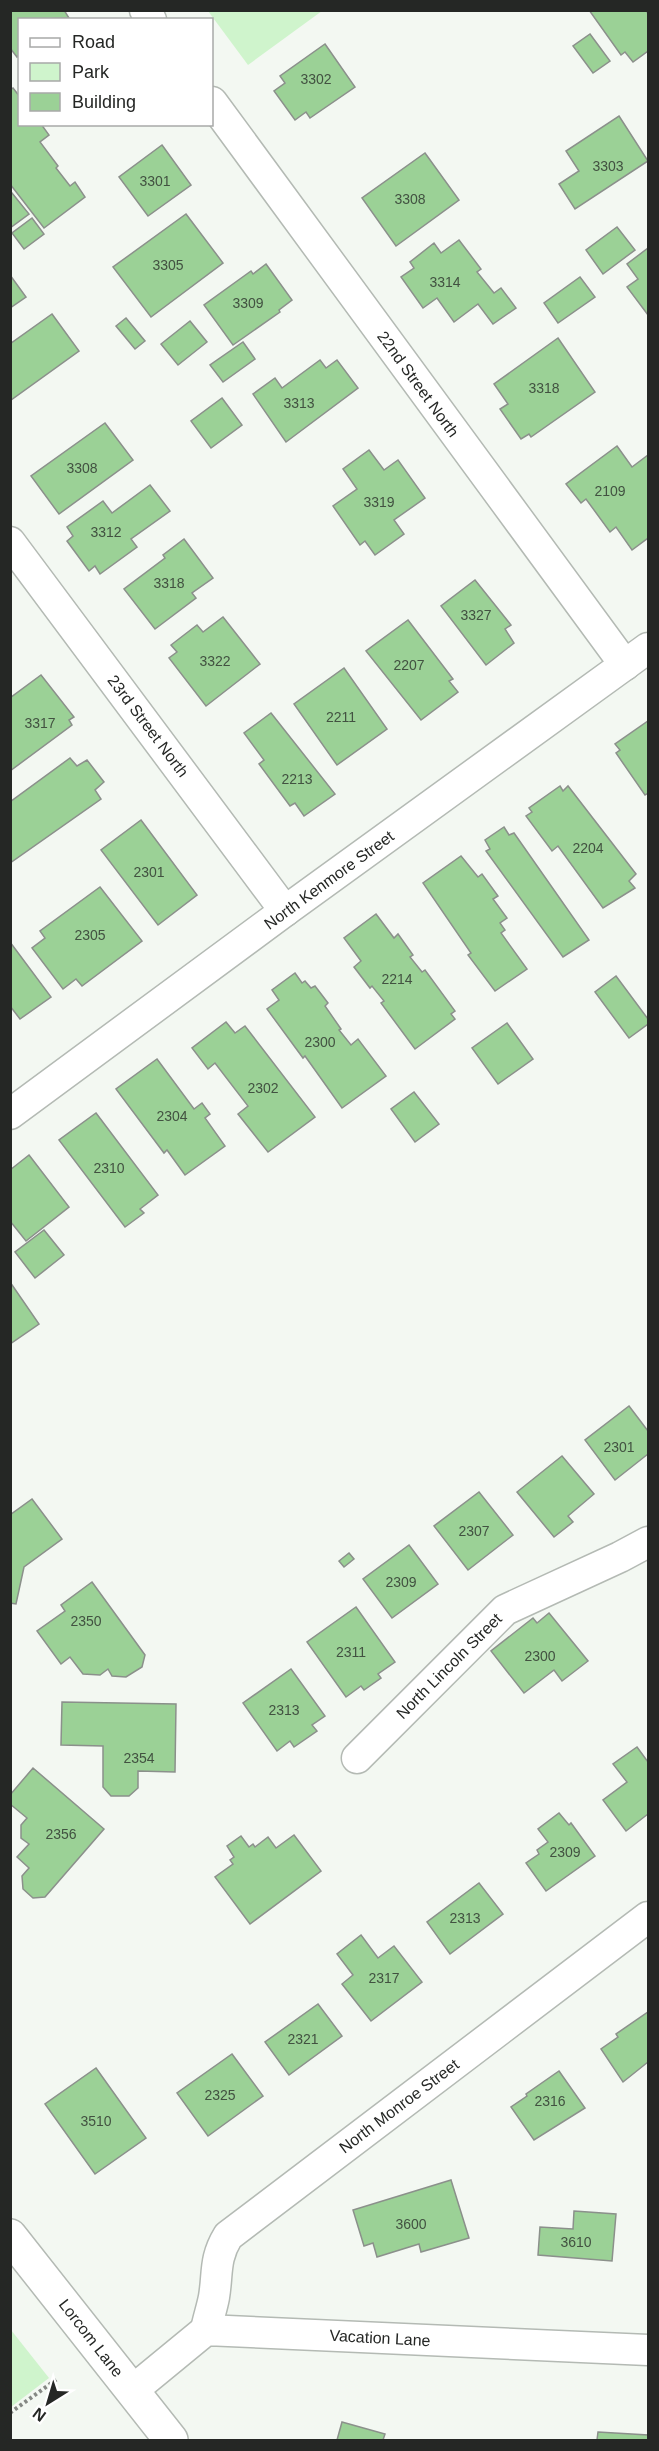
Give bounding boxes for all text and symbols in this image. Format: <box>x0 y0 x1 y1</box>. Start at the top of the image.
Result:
legend <box>18 18 213 126</box>
text: Road <box>72 32 115 52</box>
text: Park <box>72 62 110 82</box>
house number: 3302 <box>300 71 332 87</box>
text: Building <box>72 92 136 112</box>
house number: 3303 <box>592 158 624 174</box>
house number: 3301 <box>139 173 171 189</box>
house number: 3308 <box>394 191 426 207</box>
house number: 3305 <box>152 257 184 273</box>
house number: 3314 <box>429 274 461 290</box>
house number: 3309 <box>232 295 264 311</box>
street label: 22nd Street North <box>374 328 462 440</box>
house number: 3318 <box>528 380 560 396</box>
house number: 3313 <box>283 395 315 411</box>
house number: 3308 <box>66 460 98 476</box>
house number: 2109 <box>594 483 626 499</box>
house number: 3319 <box>363 494 395 510</box>
house number: 3312 <box>90 524 122 540</box>
house number: 3318 <box>153 575 185 591</box>
house number: 3327 <box>460 607 492 623</box>
house number: 3322 <box>199 653 231 669</box>
house number: 2207 <box>393 657 425 673</box>
street label: 23rd Street North <box>104 672 192 780</box>
house number: 2211 <box>326 709 356 725</box>
house number: 3317 <box>24 715 56 731</box>
house number: 2213 <box>281 771 313 787</box>
street label: North Kenmore Street <box>261 827 397 933</box>
house number: 2204 <box>572 840 604 856</box>
house number: 2301 <box>133 864 165 880</box>
house number: 2305 <box>74 927 106 943</box>
house number: 2214 <box>381 971 413 987</box>
house number: 2300 <box>304 1034 336 1050</box>
house number: 2302 <box>247 1080 279 1096</box>
house number: 2304 <box>156 1108 188 1124</box>
house number: 2310 <box>93 1160 125 1176</box>
house number: 2301 <box>603 1439 635 1455</box>
house number: 2307 <box>458 1523 490 1539</box>
house number: 2309 <box>385 1574 417 1590</box>
street label: North Lincoln Street <box>393 1610 505 1722</box>
house number: 2350 <box>70 1613 102 1629</box>
house number: 2311 <box>336 1644 366 1660</box>
house number: 2300 <box>524 1648 556 1664</box>
house number: 2313 <box>268 1702 300 1718</box>
house number: 2354 <box>123 1750 155 1766</box>
house number: 2356 <box>45 1826 77 1842</box>
house number: 2309 <box>549 1844 581 1860</box>
house number: 2313 <box>449 1910 481 1926</box>
house number: 2317 <box>368 1970 400 1986</box>
house number: 2321 <box>287 2031 319 2047</box>
street label: North Monroe Street <box>336 2055 462 2156</box>
house number: 2325 <box>204 2087 236 2103</box>
house number: 2316 <box>534 2093 566 2109</box>
house number: 3510 <box>80 2113 112 2129</box>
house number: 3600 <box>395 2216 427 2232</box>
house number: 3610 <box>560 2234 592 2250</box>
street label: Lorcom Lane <box>56 2296 127 2380</box>
street label: Vacation Lane <box>329 2327 431 2349</box>
north arrow <box>18 2373 78 2433</box>
text: N <box>30 2404 49 2425</box>

